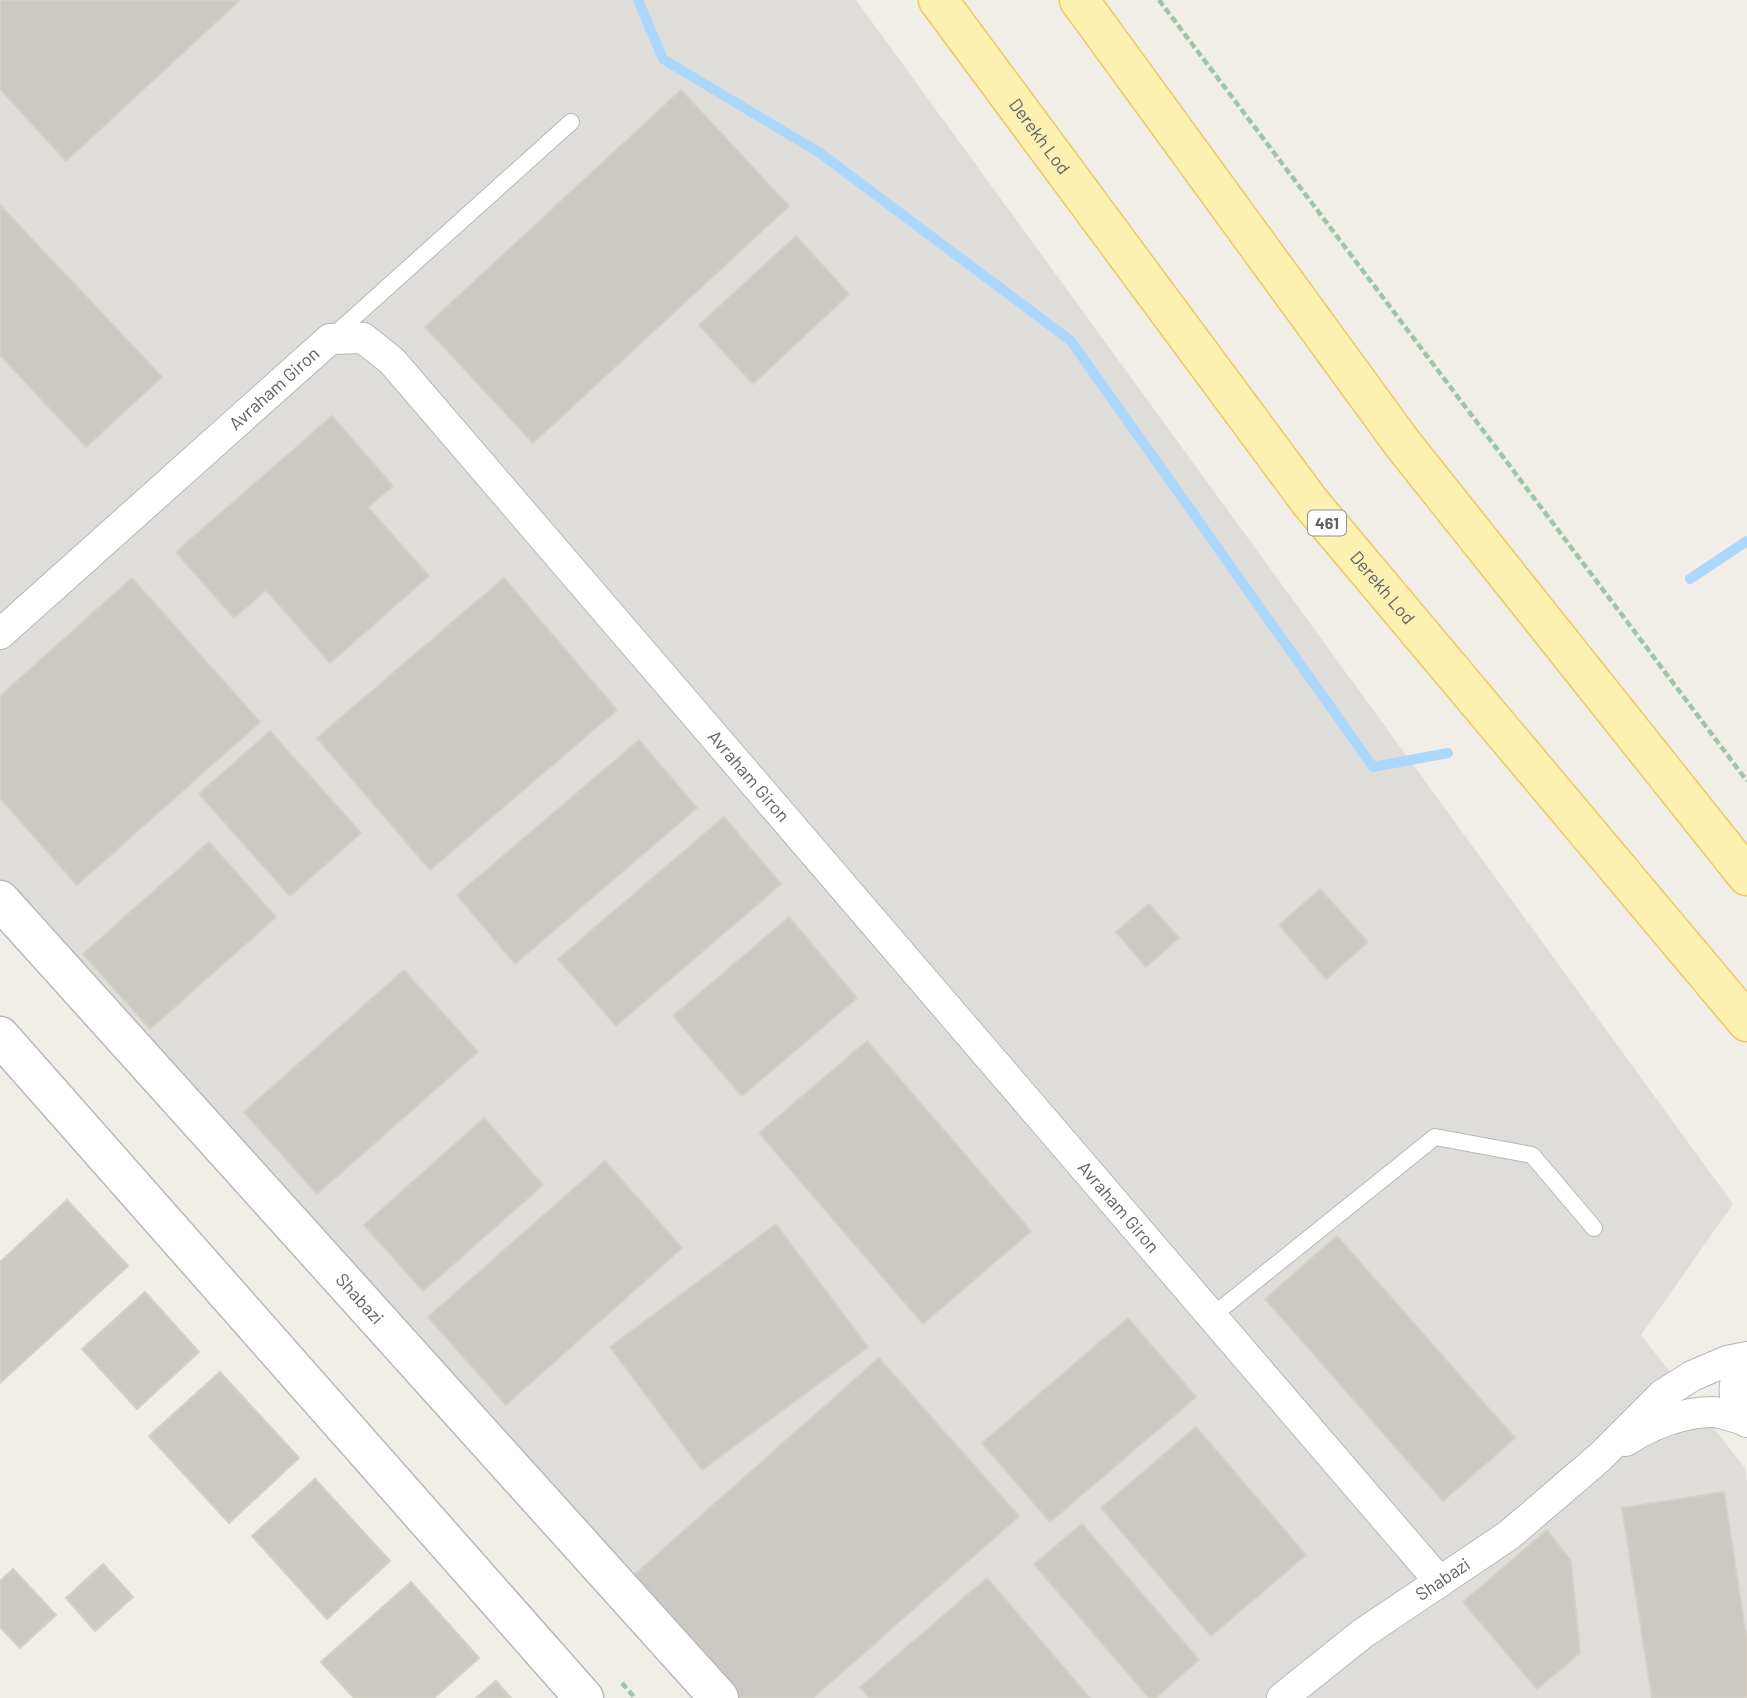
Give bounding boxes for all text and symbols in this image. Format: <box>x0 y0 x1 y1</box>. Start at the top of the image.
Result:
street label: Derekh Lod <box>1005 94 1075 178</box>
street label: Avraham Giron <box>224 342 323 434</box>
road number: 461 <box>1308 510 1346 536</box>
street label: Derekh Lod <box>1346 546 1420 628</box>
street label: Avraham Giron <box>704 725 795 826</box>
street label: Avraham Giron <box>1074 1156 1165 1257</box>
street label: Shabazi <box>332 1268 389 1328</box>
street label: Shabazi <box>1411 1553 1474 1605</box>

